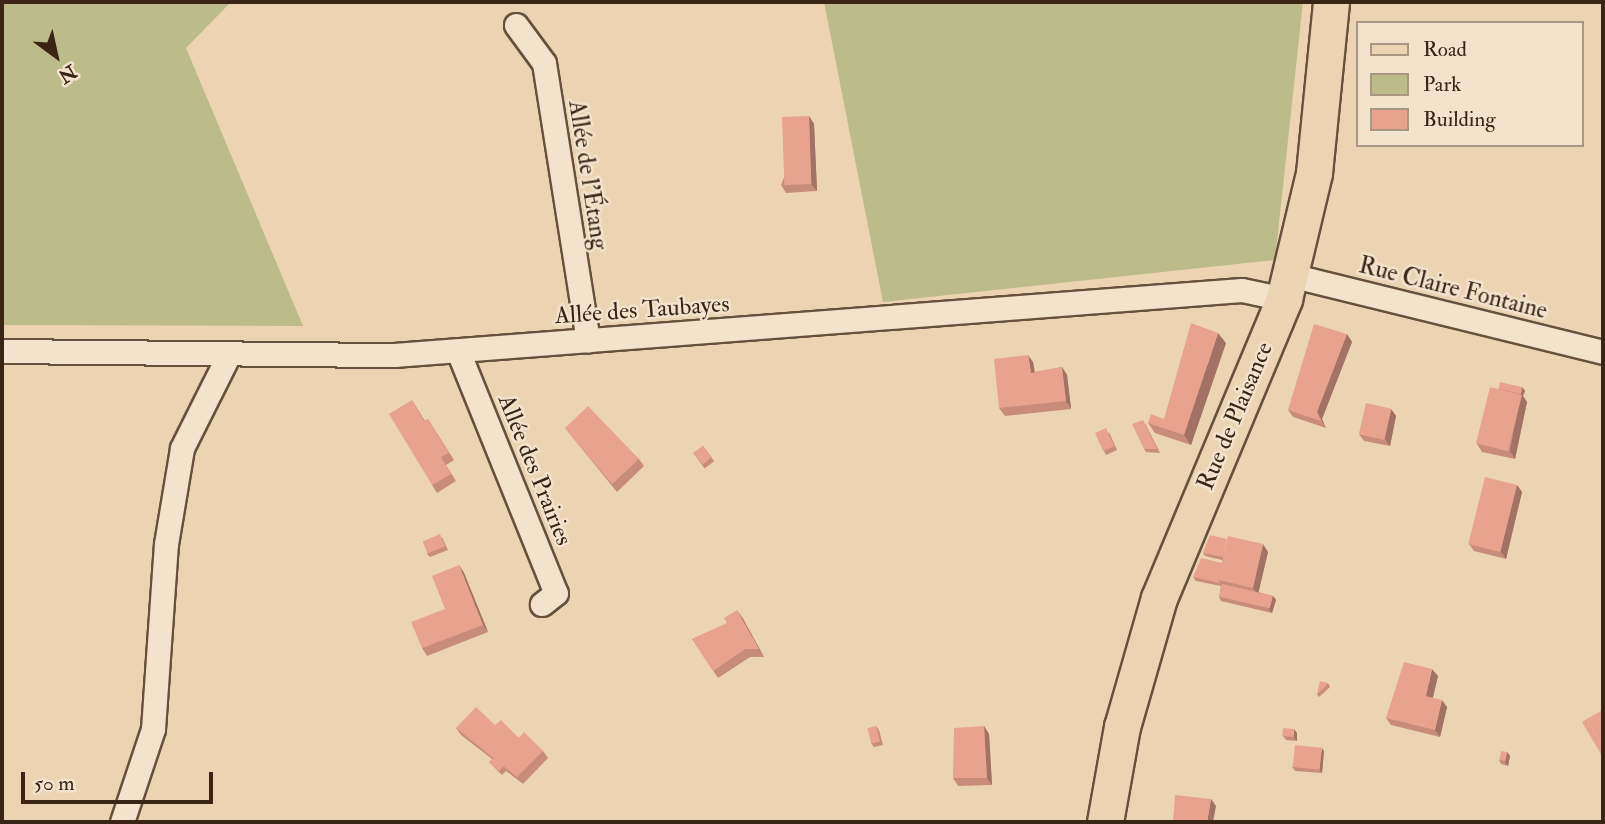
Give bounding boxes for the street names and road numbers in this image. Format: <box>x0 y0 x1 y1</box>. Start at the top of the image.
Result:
street label: Allée de l'Étang <box>562 98 614 252</box>
street label: Rue Claire Fontaine <box>1356 251 1550 325</box>
street label: Allée des Taubayes <box>554 290 730 330</box>
street label: Rue de Plaisance <box>1191 338 1279 494</box>
street label: Allée des Prairies <box>492 390 578 550</box>

